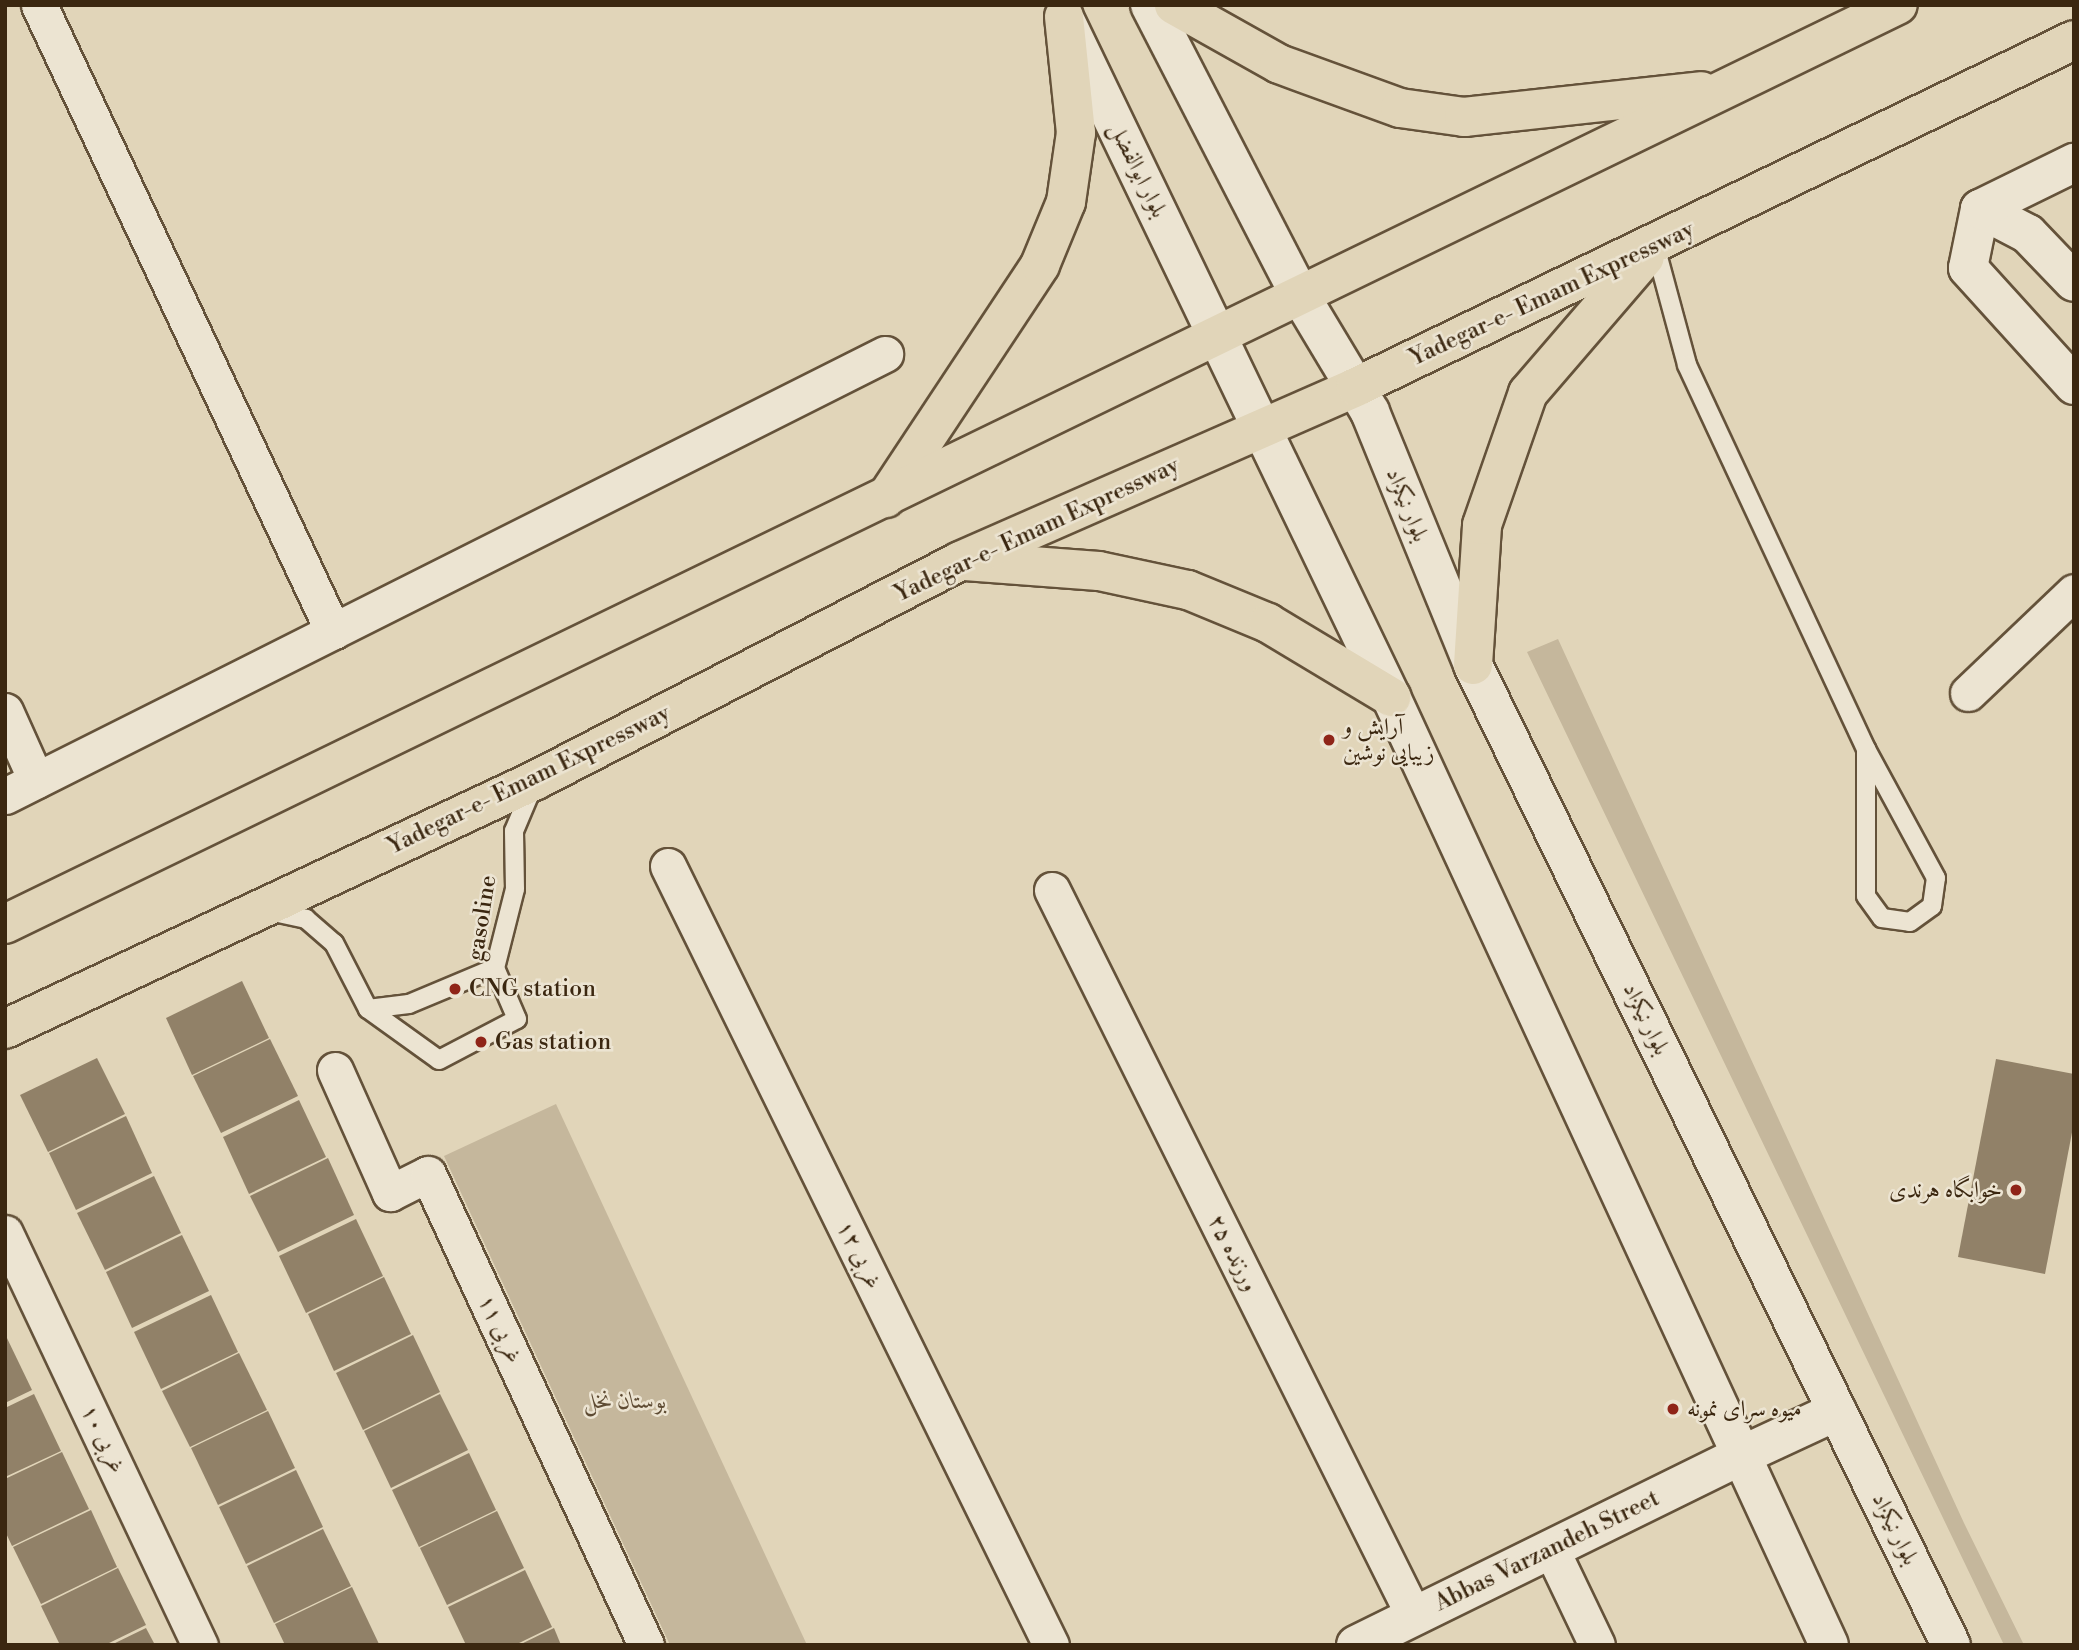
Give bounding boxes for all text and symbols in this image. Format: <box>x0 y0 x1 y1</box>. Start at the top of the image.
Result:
street label: بلوار ابوالفضل <box>1103 118 1173 222</box>
street label: Yadegar-e- Emam Expressway <box>1405 216 1699 372</box>
street label: Yadegar-e- Emam Expressway <box>890 452 1184 608</box>
street label: بلوار نیکزاد <box>1380 464 1434 546</box>
street label: Yadegar-e- Emam Expressway <box>383 699 675 861</box>
place label: آرایش و زیبایی نوشین <box>1343 713 1434 767</box>
marker: آرایش و زیبایی نوشین <box>1321 732 1337 748</box>
street label: gasoline <box>462 873 502 963</box>
place label: CNG station <box>469 975 596 1003</box>
street label: بلوار نیکزاد <box>1617 978 1675 1060</box>
marker: CNG station <box>447 981 463 997</box>
place label: Gas station <box>495 1028 611 1056</box>
marker: Gas station <box>473 1034 489 1050</box>
place label: خوابگاه هرندی <box>1889 1176 2002 1204</box>
marker: خوابگاه هرندی <box>2008 1182 2024 1198</box>
street label: ورزنده ۲۵ <box>1202 1210 1264 1296</box>
street label: غربی ۱۲ <box>831 1216 887 1294</box>
street label: غربی ۱۱ <box>472 1290 528 1368</box>
park label: بوستان نخل <box>583 1387 667 1415</box>
place label: میوه سرای نمونه <box>1687 1395 1802 1423</box>
street label: غربی ۱۰ <box>75 1400 131 1478</box>
marker: میوه سرای نمونه <box>1665 1401 1681 1417</box>
street label: Abbas Varzandeh Street <box>1430 1485 1664 1617</box>
street label: بلوار نیکزاد <box>1866 1488 1924 1570</box>

